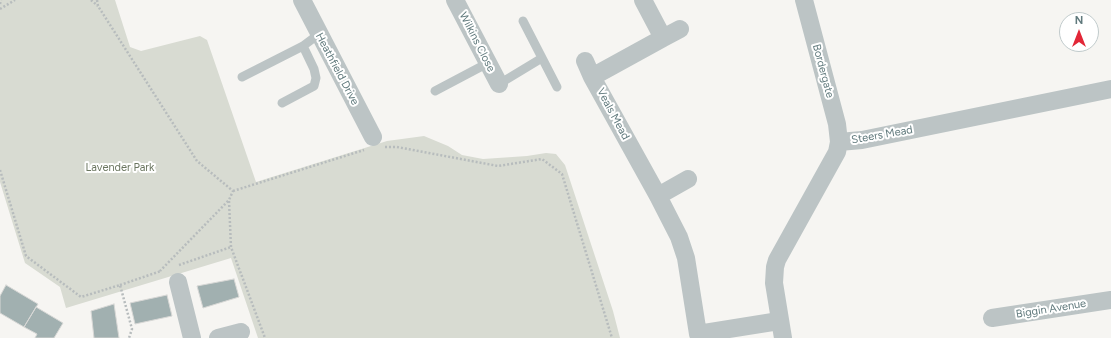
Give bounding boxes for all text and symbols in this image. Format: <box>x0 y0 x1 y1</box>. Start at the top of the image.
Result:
street label: Wilkins Close <box>456 10 498 74</box>
north arrow <box>1059 12 1099 52</box>
text: N <box>1075 14 1083 27</box>
street label: Heathfield Drive <box>312 31 362 107</box>
street label: Bordergate <box>809 43 837 99</box>
street label: Veals Mead <box>594 86 632 142</box>
street label: Steers Mead <box>850 123 914 147</box>
park label: Lavender Park <box>86 161 154 175</box>
street label: Biggin Avenue <box>1015 297 1087 321</box>

